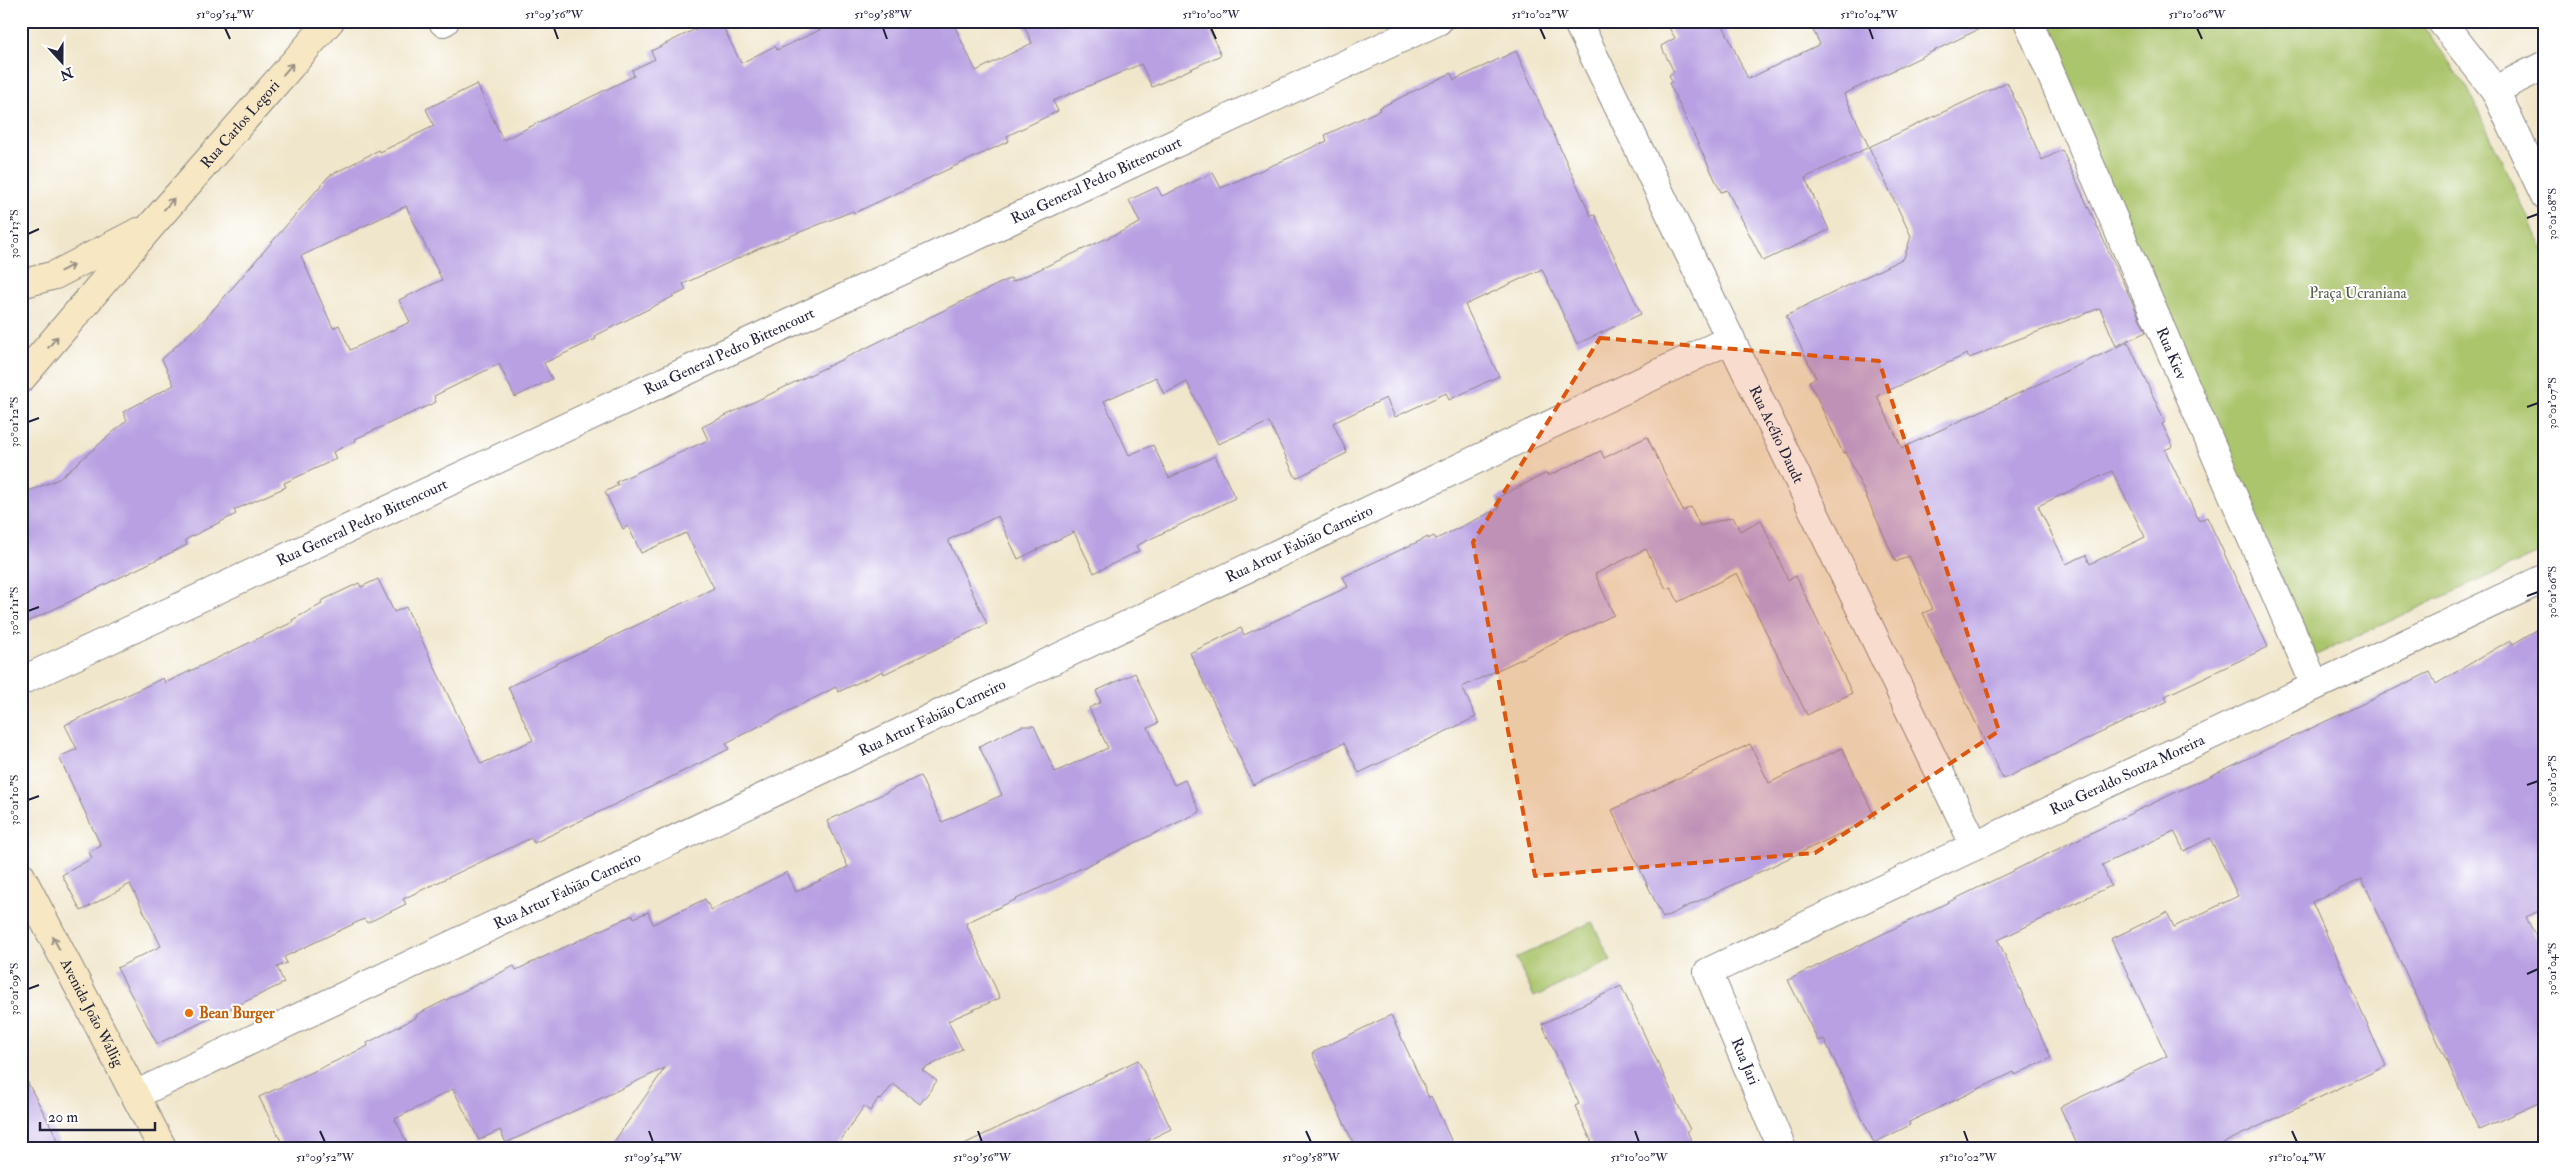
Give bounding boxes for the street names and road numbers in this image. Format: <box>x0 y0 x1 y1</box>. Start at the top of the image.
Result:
street label: Rua Carlos Legori <box>196 76 284 172</box>
street label: Rua General Pedro Bittencourt <box>1008 132 1185 228</box>
street label: Rua General Pedro Bittencourt <box>641 303 818 399</box>
street label: Rua Kiev <box>2152 324 2191 383</box>
street label: Rua Acélio Daudt <box>1745 382 1808 486</box>
street label: Rua General Pedro Bittencourt <box>273 474 450 570</box>
street label: Rua Artur Fabião Carneiro <box>1222 501 1376 587</box>
street label: Rua Artur Fabião Carneiro <box>855 674 1009 760</box>
street label: Rua Geraldo Souza Moreira <box>2047 730 2208 819</box>
street label: Rua Artur Fabião Carneiro <box>490 847 644 933</box>
street label: Avenida João Wallig <box>56 955 128 1070</box>
street label: Rua Jari <box>1727 1035 1764 1088</box>

